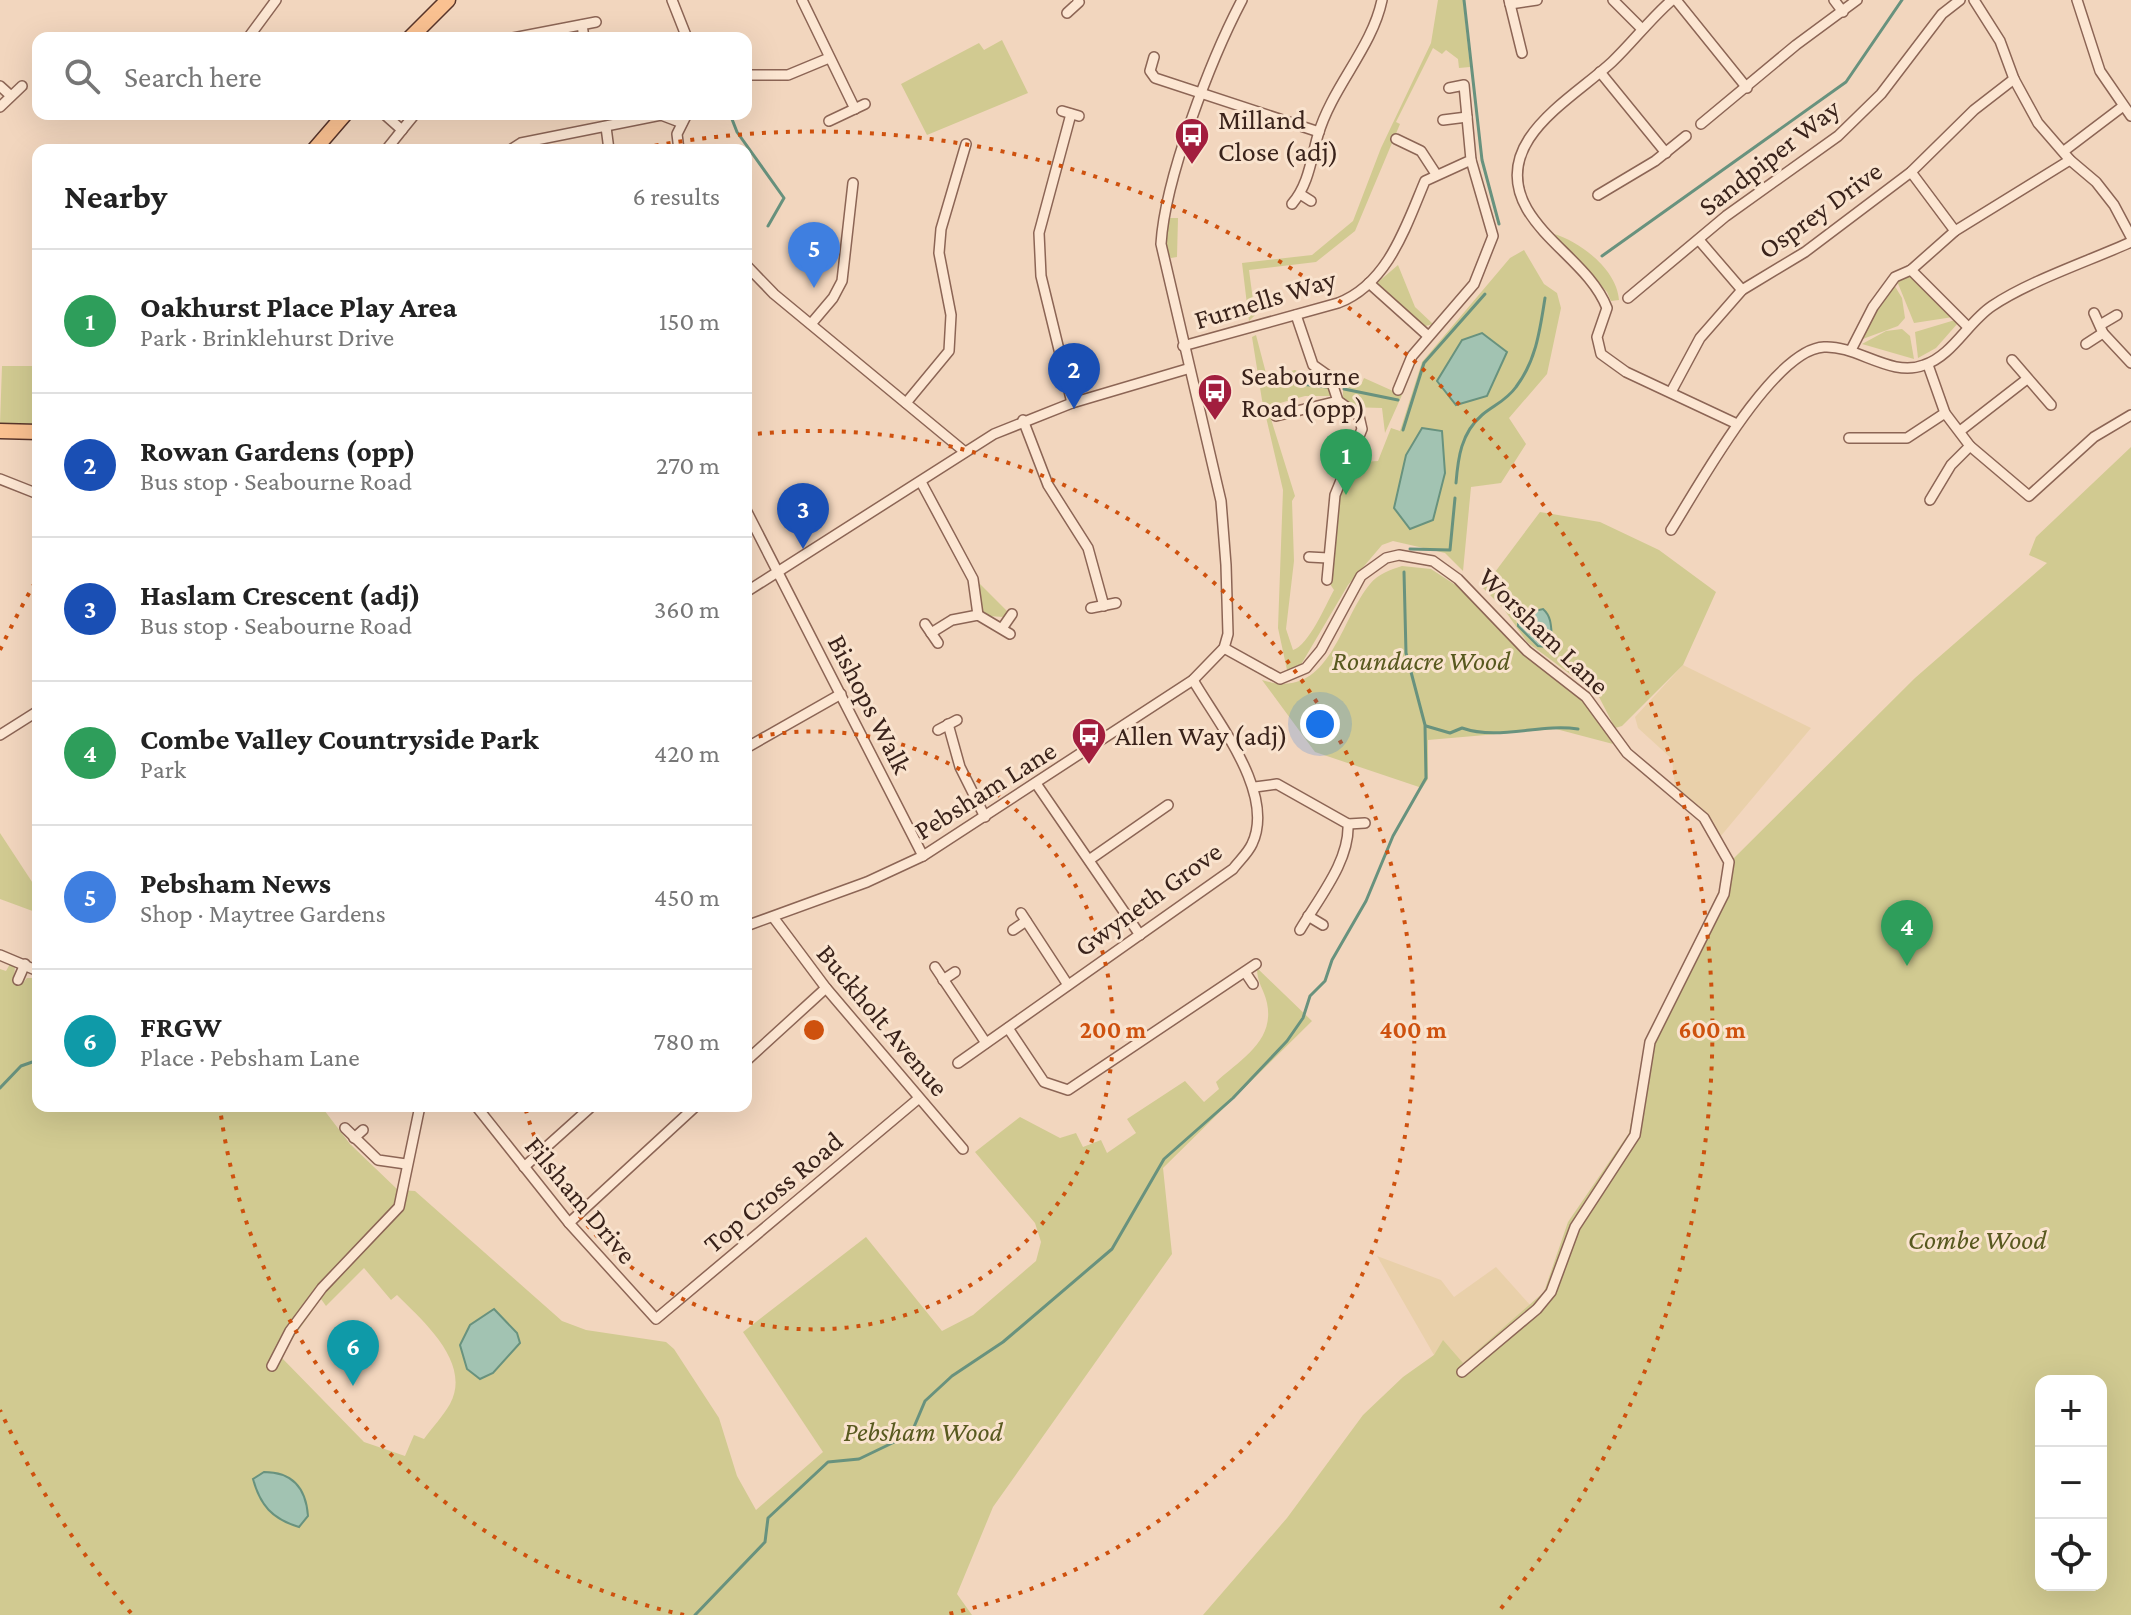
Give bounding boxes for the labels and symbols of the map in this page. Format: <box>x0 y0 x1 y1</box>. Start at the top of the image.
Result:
street label: Sandpiper Way <box>1692 92 1846 222</box>
place label: Milland Close (adj) <box>1218 104 1339 168</box>
bus stop icon: Milland Close (adj) <box>1173 116 1211 166</box>
street label: Osprey Drive <box>1752 155 1888 265</box>
pin: 5 <box>788 222 840 288</box>
street label: Furnells Way <box>1190 262 1341 335</box>
pin: 2 <box>1048 343 1100 409</box>
place label: Seabourne Road (opp) <box>1241 360 1365 424</box>
bus stop icon: Seabourne Road (opp) <box>1196 372 1234 422</box>
pin: 1 <box>1320 429 1372 495</box>
pin: 3 <box>777 483 829 549</box>
street label: Worsham Lane <box>1472 561 1616 701</box>
street label: Bishops Walk <box>822 629 919 779</box>
park label: Roundacre Wood <box>1332 645 1511 676</box>
your location <box>1300 704 1340 744</box>
bus stop icon: Allen Way (adj) <box>1070 716 1108 766</box>
place label: Allen Way (adj) <box>1115 720 1288 752</box>
street label: Pebsham Lane <box>908 734 1062 846</box>
street label: Gwyneth Grove <box>1069 835 1227 963</box>
pin: 4 <box>1881 900 1933 966</box>
street label: Buckholt Avenue <box>811 938 955 1102</box>
centre of rings <box>800 1016 828 1044</box>
text: 200 m <box>1080 1016 1147 1043</box>
text: 400 m <box>1379 1016 1447 1043</box>
text: 600 m <box>1678 1016 1746 1043</box>
street label: Top Cross Road <box>697 1125 849 1259</box>
street label: Filsham Drive <box>519 1130 643 1270</box>
park label: Combe Wood <box>1908 1224 2047 1255</box>
pin: 6 <box>327 1320 379 1386</box>
park label: Pebsham Wood <box>843 1416 1003 1447</box>

